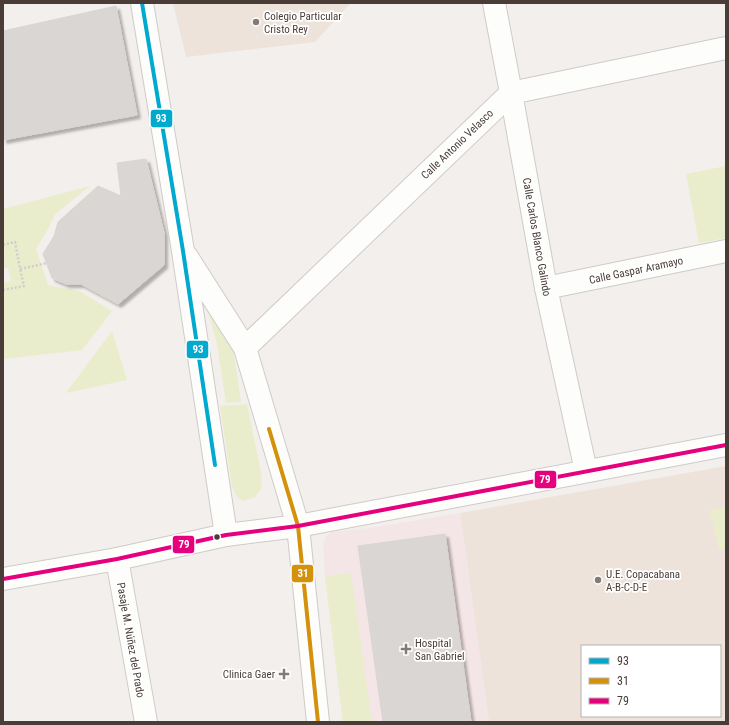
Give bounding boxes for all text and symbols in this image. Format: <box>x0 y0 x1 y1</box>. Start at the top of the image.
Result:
place label: Colegio Particular Cristo Rey <box>264 10 342 36</box>
marker: Colegio Particular Cristo Rey <box>251 17 261 27</box>
street label: Calle Antonio Velasco <box>419 106 496 182</box>
line badge: 93 <box>150 109 173 128</box>
text: 93 <box>155 112 167 125</box>
street label: Calle Carlos Blanco Galindo <box>520 177 553 298</box>
street label: Calle Gaspar Aramayo <box>588 254 685 287</box>
line badge: 93 <box>186 340 209 359</box>
text: 93 <box>192 343 204 356</box>
line badge: 79 <box>534 470 557 489</box>
text: 79 <box>539 473 551 486</box>
unlabelled marker <box>212 532 222 542</box>
line badge: 79 <box>172 535 195 554</box>
text: 79 <box>178 538 190 551</box>
line badge: 31 <box>291 564 314 583</box>
text: 31 <box>297 567 309 580</box>
place label: U.E. Copacabana A-B-C-D-E <box>606 568 680 594</box>
marker: U.E. Copacabana A-B-C-D-E <box>593 575 603 585</box>
street label: Pasaje M. Núñez del Prado <box>114 582 147 699</box>
place label: Hospital San Gabriel <box>415 637 465 663</box>
marker: Hospital San Gabriel <box>400 643 412 655</box>
legend <box>581 645 721 717</box>
text: 93 <box>617 654 629 668</box>
place label: Clinica Gaer <box>223 668 276 681</box>
marker: Clinica Gaer <box>278 668 290 680</box>
text: 31 <box>617 674 629 688</box>
text: 79 <box>617 694 629 708</box>

